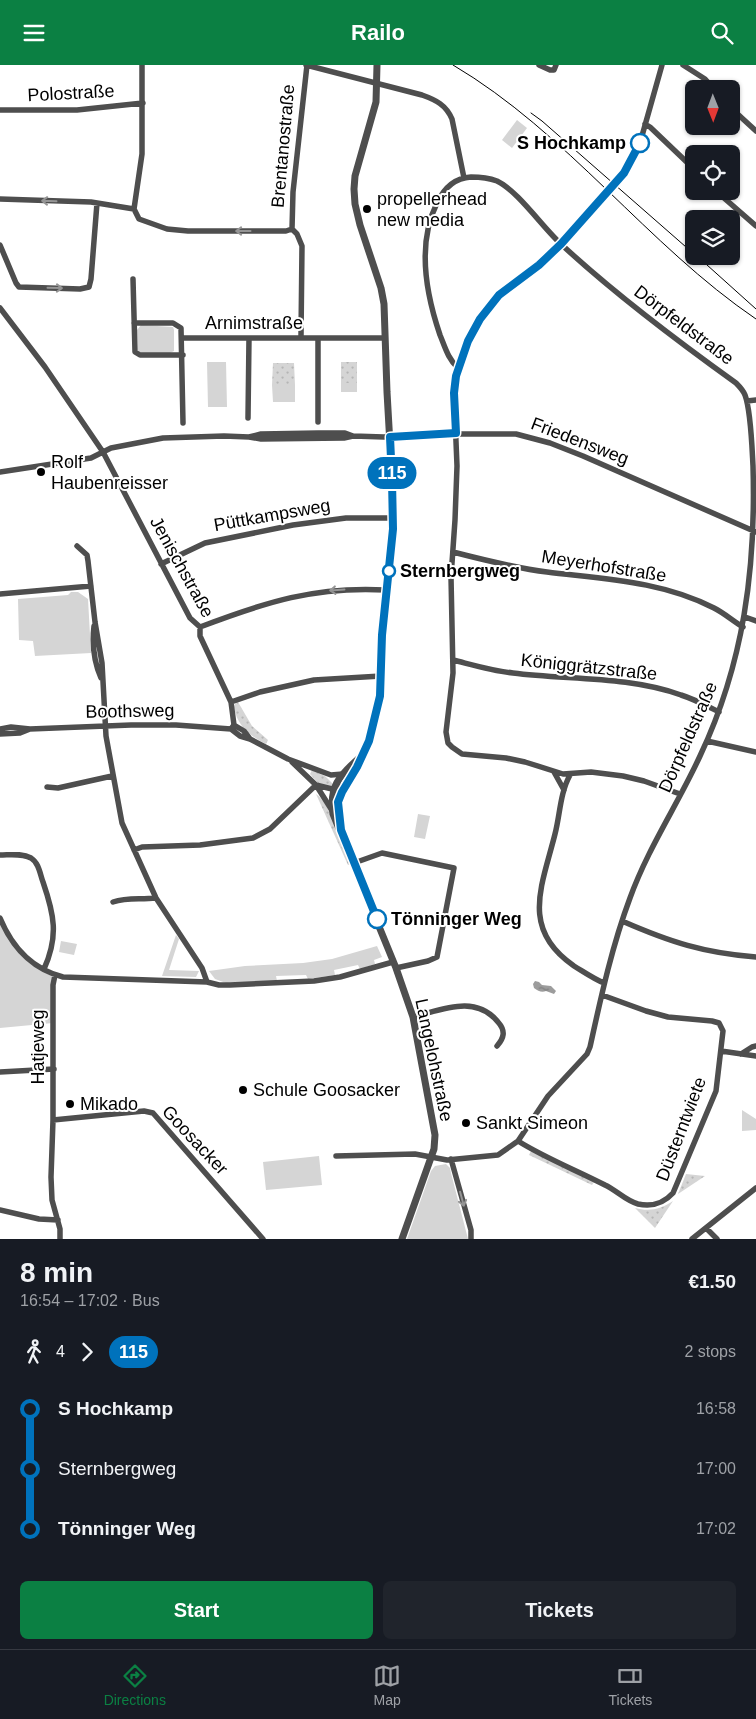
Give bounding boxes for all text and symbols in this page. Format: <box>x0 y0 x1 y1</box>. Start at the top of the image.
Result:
icon: menu <box>20 19 48 47</box>
icon: search <box>708 19 736 47</box>
text: Railo <box>351 20 405 45</box>
north arrow <box>685 80 740 135</box>
map controls <box>685 80 740 265</box>
street label: Polostraße <box>27 81 115 105</box>
street label: Brentanostraße <box>268 83 298 209</box>
place label: S Hochkamp <box>517 133 626 153</box>
marker: S Hochkamp <box>630 133 650 153</box>
button: locate <box>685 145 740 200</box>
place label: propellerhead new media <box>377 189 487 230</box>
one-way arrow <box>41 196 57 206</box>
marker: propellerhead new media <box>361 203 373 215</box>
button: layers <box>685 210 740 265</box>
one-way arrow <box>236 226 252 236</box>
street label: Dörpfeldstraße <box>630 281 738 369</box>
one-way arrow <box>46 283 63 293</box>
street label: Arnimstraße <box>205 313 303 333</box>
street label: Friedensweg <box>528 413 632 469</box>
place label: Rolf Haubenreisser <box>51 452 168 493</box>
line badge: 115 <box>363 457 421 489</box>
text: 115 <box>377 463 407 483</box>
marker: Rolf Haubenreisser <box>35 466 47 478</box>
street label: Püttkampsweg <box>212 495 332 535</box>
street label: Jenischstraße <box>146 513 218 621</box>
street label: Meyerhofstraße <box>540 546 668 586</box>
place label: Sternbergweg <box>400 561 520 581</box>
marker: Sternbergweg <box>382 564 396 578</box>
one-way arrow <box>330 585 346 595</box>
street label: Königgrätzstraße <box>520 650 658 684</box>
street label: Dörpfeldstraße <box>655 679 721 795</box>
street label: Boothsweg <box>85 700 175 722</box>
marker: Tönninger Weg <box>367 909 387 929</box>
place label: Tönninger Weg <box>391 909 522 929</box>
street label: Langelohstraße <box>411 997 457 1123</box>
street label: Hatjeweg <box>28 1009 48 1085</box>
street label: Düsterntwiete <box>652 1074 710 1184</box>
place label: Schule Goosacker <box>253 1080 400 1100</box>
marker: Schule Goosacker <box>237 1084 249 1096</box>
place label: Mikado <box>80 1094 138 1114</box>
marker: Mikado <box>64 1098 76 1110</box>
street label: Goosacker <box>158 1101 232 1179</box>
place label: Sankt Simeon <box>476 1113 588 1133</box>
marker: Sankt Simeon <box>460 1117 472 1129</box>
one-way arrow <box>458 1191 467 1207</box>
text: 8 min <box>20 1257 93 1288</box>
text: €1.50 <box>688 1271 736 1292</box>
text: 16:54 – 17:02 · Bus <box>20 1292 160 1309</box>
icon: walk <box>20 1338 48 1366</box>
icon: forward <box>73 1338 101 1366</box>
text: 115 <box>119 1342 148 1362</box>
text: 4 <box>56 1343 65 1360</box>
text: 2 stops <box>684 1343 736 1360</box>
text: S Hochkamp <box>58 1398 173 1419</box>
text: 16:58 <box>696 1400 736 1417</box>
text: Sternbergweg <box>58 1458 176 1479</box>
text: 17:00 <box>696 1460 736 1477</box>
text: Tönninger Weg <box>58 1518 196 1539</box>
text: 17:02 <box>696 1520 736 1537</box>
button: Start <box>20 1581 373 1639</box>
button: Tickets <box>383 1581 736 1639</box>
tab: Directions <box>104 1662 166 1708</box>
tab: Map <box>373 1662 401 1708</box>
tab: Tickets <box>608 1662 652 1708</box>

